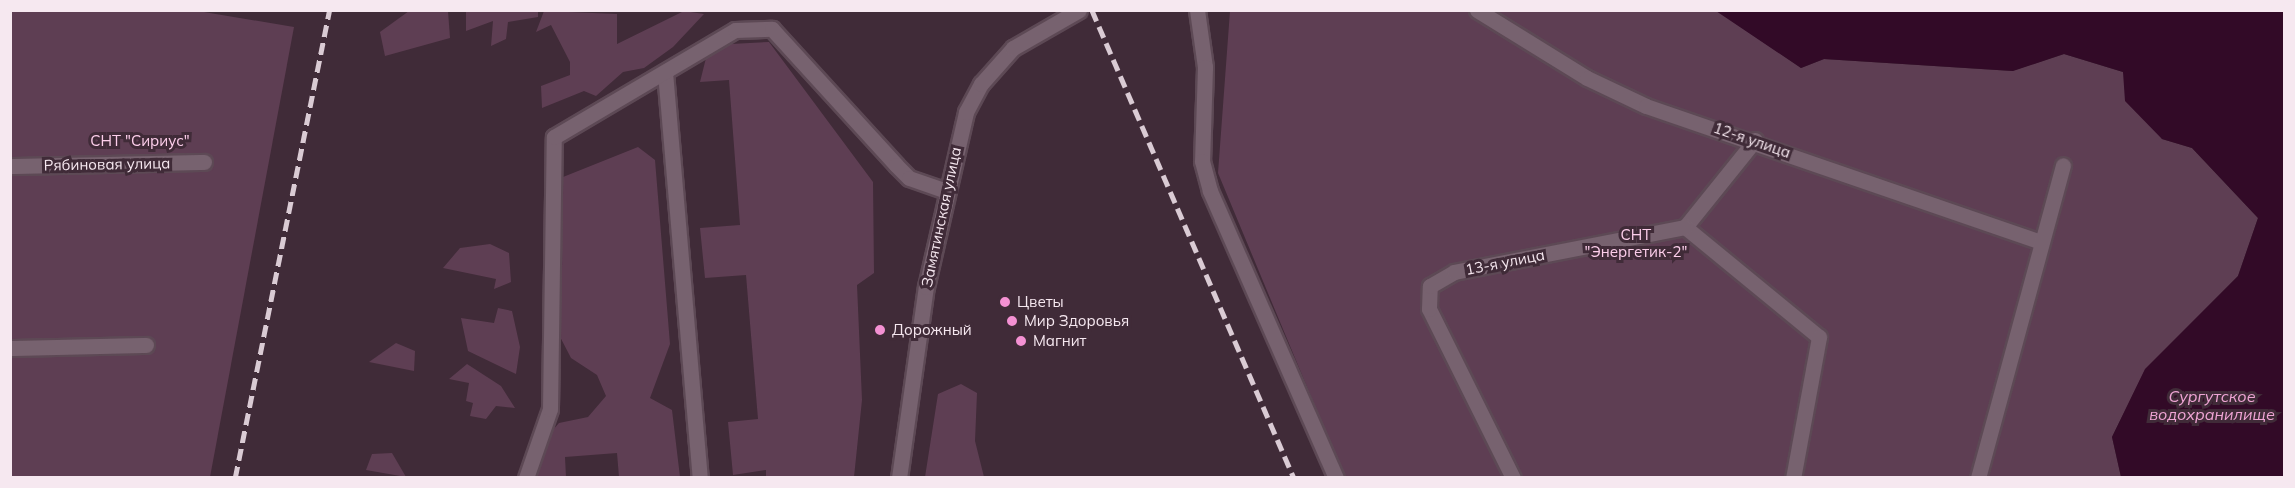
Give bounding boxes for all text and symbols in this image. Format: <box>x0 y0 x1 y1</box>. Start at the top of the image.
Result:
street label: 12-я улица <box>1711 118 1793 162</box>
park label: СНТ "Сириус" <box>90 132 190 150</box>
street label: Замятинская улица <box>917 145 965 289</box>
street label: Рябиновая улица <box>43 154 171 174</box>
park label: СHТ "Энергетик-2" <box>1585 225 1687 260</box>
street label: 13-я улица <box>1464 246 1546 278</box>
place label: Цветы <box>1017 293 1064 311</box>
marker: Цветы <box>998 295 1012 309</box>
place label: Мир Здоровья <box>1024 312 1129 330</box>
marker: Мир Здоровья <box>1005 314 1019 328</box>
place label: Дорожный <box>892 321 972 339</box>
marker: Дорожный <box>873 323 887 337</box>
place label: Магнит <box>1033 332 1086 350</box>
marker: Магнит <box>1014 334 1028 348</box>
water label: Сургутское водохранилище <box>2149 386 2275 424</box>

